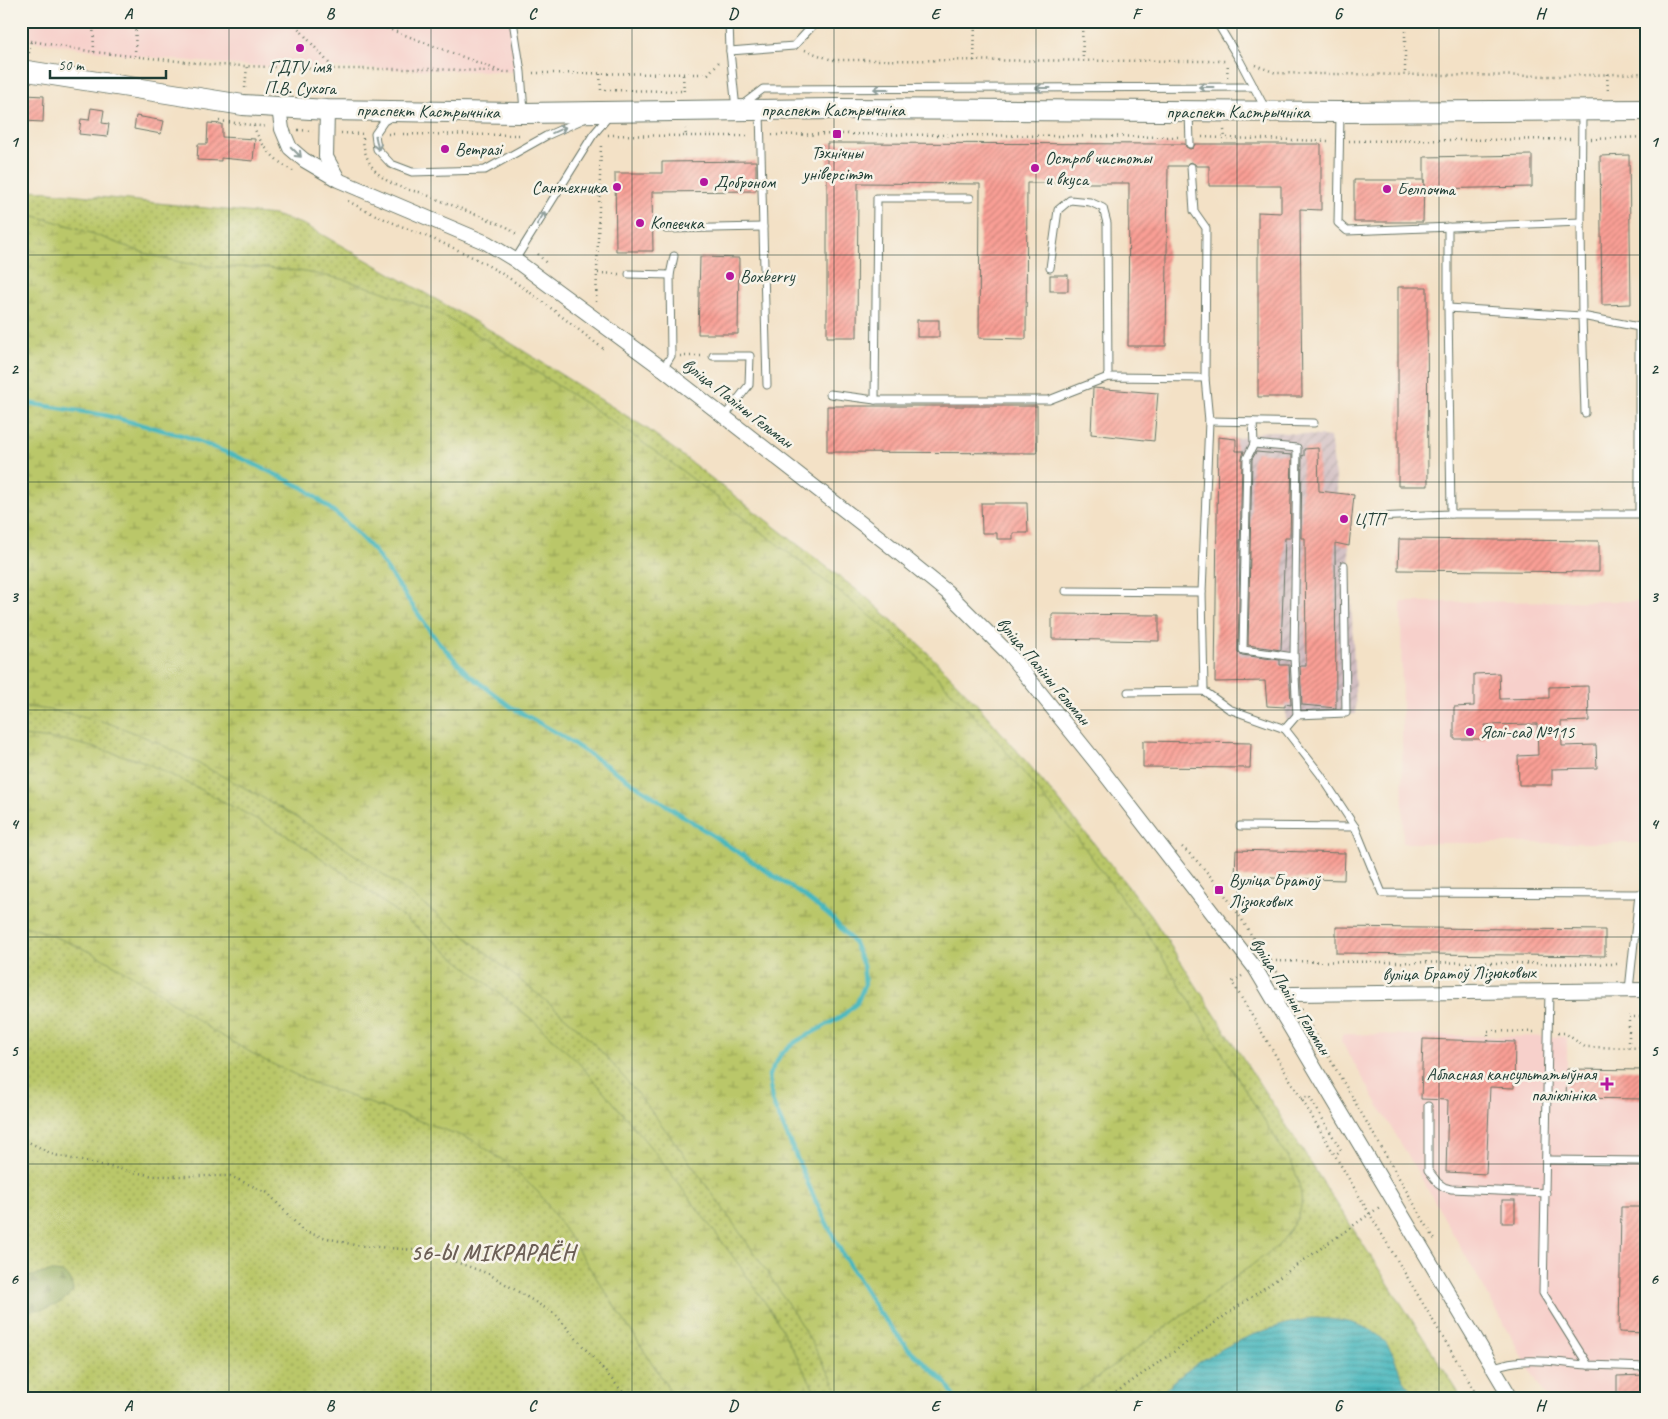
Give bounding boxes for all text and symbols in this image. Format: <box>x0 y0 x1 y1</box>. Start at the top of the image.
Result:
text: A <box>124 4 134 24</box>
text: B <box>326 4 336 24</box>
text: C <box>528 4 538 24</box>
text: D <box>728 4 739 24</box>
text: E <box>931 4 942 24</box>
text: F <box>1132 4 1143 24</box>
text: G <box>1334 4 1344 24</box>
text: H <box>1535 4 1547 24</box>
marker: ГДТУ імя П.В. Сухога <box>294 42 306 54</box>
scale bar <box>50 48 166 80</box>
text: 50 m <box>58 56 85 75</box>
place label: ГДТУ імя П.В. Сухога <box>264 56 337 99</box>
one-way arrow <box>1198 82 1214 92</box>
one-way arrow <box>1035 83 1052 93</box>
one-way arrow <box>873 84 889 94</box>
street label: праспект Кастрычніка <box>356 99 501 123</box>
street label: праспект Кастрычніка <box>761 99 906 121</box>
street label: праспект Кастрычніка <box>1166 101 1311 123</box>
one-way arrow <box>551 125 566 134</box>
marker: Тэхнічны універсітэт <box>831 128 843 140</box>
text: 1 <box>10 132 19 152</box>
text: 1 <box>1650 132 1659 152</box>
one-way arrow <box>373 135 382 151</box>
place label: Ветразі <box>455 138 504 160</box>
place label: Тэхнічны універсітэт <box>802 142 873 185</box>
marker: Ветразі <box>439 143 451 155</box>
one-way arrow <box>290 146 302 158</box>
place label: Остров чистоты и вкуса <box>1045 147 1153 190</box>
marker: Остров чистоты и вкуса <box>1029 162 1041 174</box>
place label: Доброном <box>714 171 777 193</box>
place label: Сантехника <box>532 176 608 198</box>
marker: Доброном <box>698 176 710 188</box>
place label: Белпочта <box>1397 178 1456 200</box>
marker: Сантехника <box>611 181 623 193</box>
marker: Белпочта <box>1381 183 1393 195</box>
one-way arrow <box>536 212 546 226</box>
place label: Копеечка <box>650 212 705 234</box>
marker: Копеечка <box>634 217 646 229</box>
place label: Boxberry <box>740 265 797 287</box>
marker: Boxberry <box>724 270 736 282</box>
street label: вуліца Паліны Гельман <box>678 353 799 454</box>
text: 2 <box>10 359 19 379</box>
text: 2 <box>1650 359 1659 379</box>
place label: ЦТП <box>1354 508 1388 530</box>
marker: ЦТП <box>1338 513 1350 525</box>
text: 3 <box>10 587 19 607</box>
text: 3 <box>1650 587 1659 607</box>
street label: вуліца Паліны Гельман <box>992 612 1097 731</box>
place label: Яслі-сад №115 <box>1480 721 1575 743</box>
marker: Яслі-сад №115 <box>1464 726 1476 738</box>
text: 4 <box>10 814 19 834</box>
text: 4 <box>1650 814 1659 834</box>
place label: Вуліца Братоў Лізюковых <box>1229 869 1321 913</box>
marker: Вуліца Братоў Лізюковых <box>1213 884 1225 896</box>
street label: вуліца Паліны Гельман <box>1246 933 1337 1060</box>
street label: вуліца Братоў Лізюковых <box>1382 961 1538 986</box>
text: 5 <box>11 1041 20 1061</box>
text: 5 <box>1651 1041 1660 1061</box>
place label: Абласная кансультатыўная паліклініка <box>1427 1063 1597 1106</box>
marker: Абласная кансультатыўная паліклініка <box>1600 1077 1614 1091</box>
district label: 56-Ы МІКРАРАЁН <box>411 1239 579 1267</box>
text: 6 <box>10 1269 19 1289</box>
text: 6 <box>1650 1269 1659 1289</box>
text: A <box>124 1396 134 1416</box>
text: B <box>326 1396 336 1416</box>
text: C <box>528 1396 538 1416</box>
text: D <box>728 1396 739 1416</box>
text: E <box>931 1396 942 1416</box>
text: F <box>1132 1396 1143 1416</box>
text: G <box>1334 1396 1344 1416</box>
text: H <box>1535 1396 1547 1416</box>

